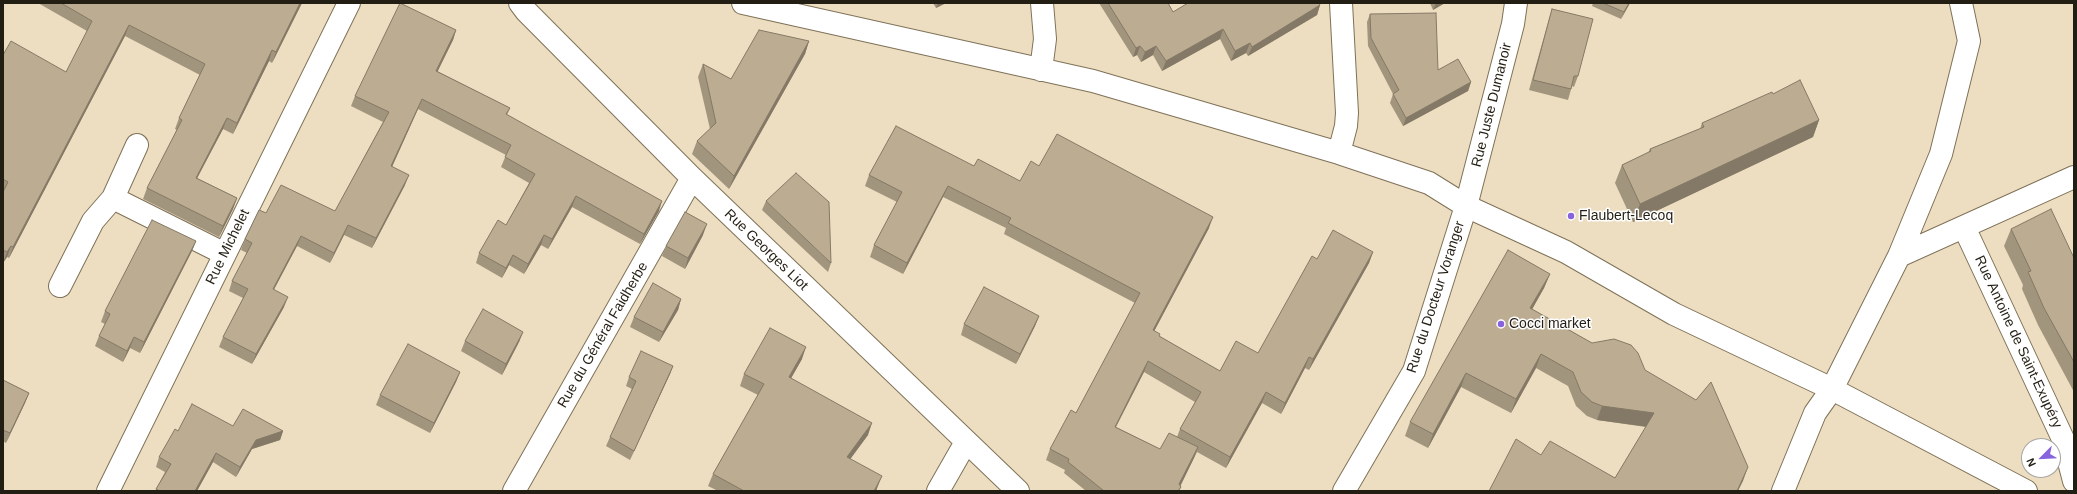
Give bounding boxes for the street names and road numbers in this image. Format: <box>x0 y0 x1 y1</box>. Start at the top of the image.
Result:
street label: Rue Juste Dumanoir <box>1468 41 1516 169</box>
street label: Rue Georges Liot <box>721 206 811 294</box>
street label: Rue Michelet <box>203 207 253 287</box>
street label: Rue du Docteur Voranger <box>1403 219 1469 375</box>
street label: Rue Antoine de Saint-Exupéry <box>1971 253 2065 431</box>
street label: Rue du Général Faidherbe <box>554 259 652 411</box>

